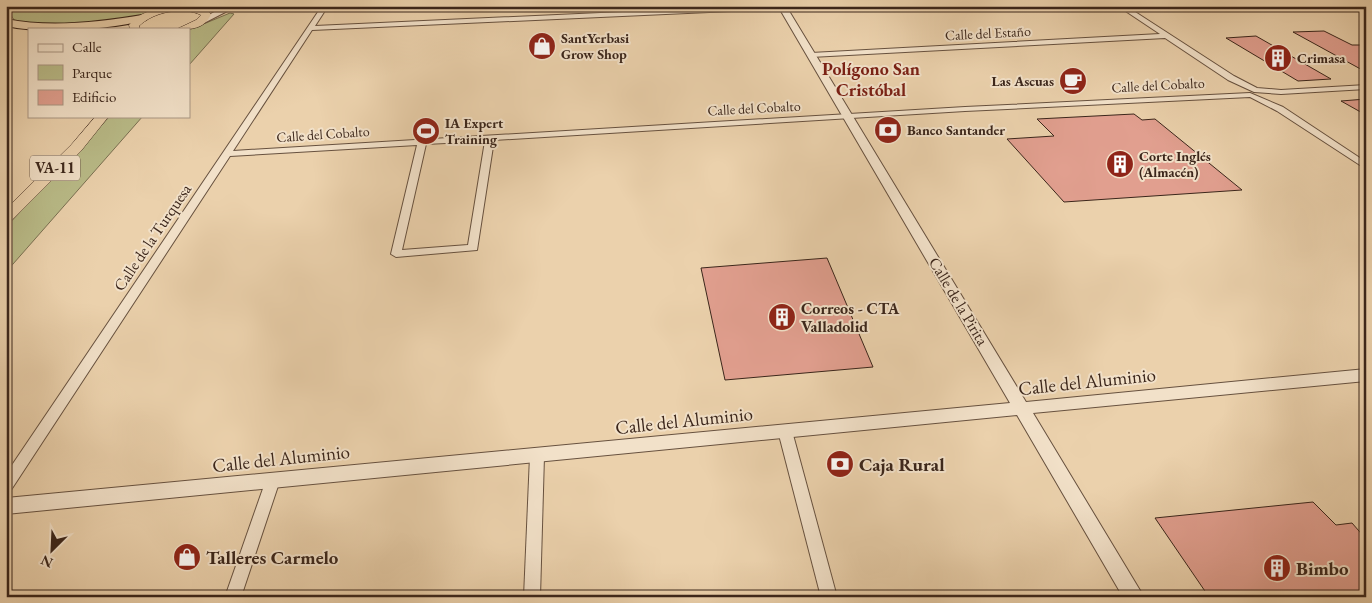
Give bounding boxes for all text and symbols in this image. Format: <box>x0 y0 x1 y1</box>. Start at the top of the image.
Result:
street label: Calle del Estaño <box>945 22 1031 44</box>
legend <box>28 28 190 118</box>
place label: SantYerbasi Grow Shop <box>561 29 629 63</box>
shop icon: SantYerbasi Grow Shop <box>527 31 557 61</box>
text: Calle <box>72 37 102 56</box>
building icon: Crimasa <box>1263 43 1293 73</box>
place label: Crimasa <box>1297 49 1346 67</box>
district label: Polígono San Cristóbal <box>822 57 920 101</box>
text: Parque <box>72 63 112 82</box>
cafe icon: Las Ascuas <box>1058 66 1088 96</box>
place label: Las Ascuas <box>992 72 1054 90</box>
street label: Calle del Cobalto <box>1111 74 1205 96</box>
text: Edificio <box>72 87 116 106</box>
street label: Calle del Cobalto <box>707 97 801 119</box>
place label: IA Expert Training <box>445 114 504 148</box>
bank icon: Banco Santander <box>873 115 903 145</box>
sports icon: IA Expert Training <box>411 116 441 146</box>
place label: Banco Santander <box>907 121 1005 139</box>
street label: Calle del Cobalto <box>276 122 370 146</box>
place label: Corte Inglés (Almacén) <box>1139 147 1211 181</box>
building icon: Corte Inglés (Almacén) <box>1105 149 1135 179</box>
road number: VA-11 <box>30 156 80 180</box>
street label: Calle de la Turquesa <box>109 179 196 295</box>
street label: Calle de la Pirita <box>924 253 993 350</box>
place label: Correos - CTA Valladolid <box>801 298 900 337</box>
building icon: Correos - CTA Valladolid <box>767 302 797 332</box>
street label: Calle del Aluminio <box>1017 362 1157 401</box>
street label: Calle del Aluminio <box>614 401 754 440</box>
street label: Calle del Aluminio <box>211 439 351 478</box>
bank icon: Caja Rural <box>825 449 855 479</box>
place label: Caja Rural <box>859 452 945 477</box>
north arrow <box>28 526 78 576</box>
shop icon: Talleres Carmelo <box>172 542 202 572</box>
place label: Talleres Carmelo <box>206 545 339 570</box>
text: N <box>37 551 56 572</box>
building icon: Bimbo <box>1262 553 1292 583</box>
place label: Bimbo <box>1296 556 1349 581</box>

